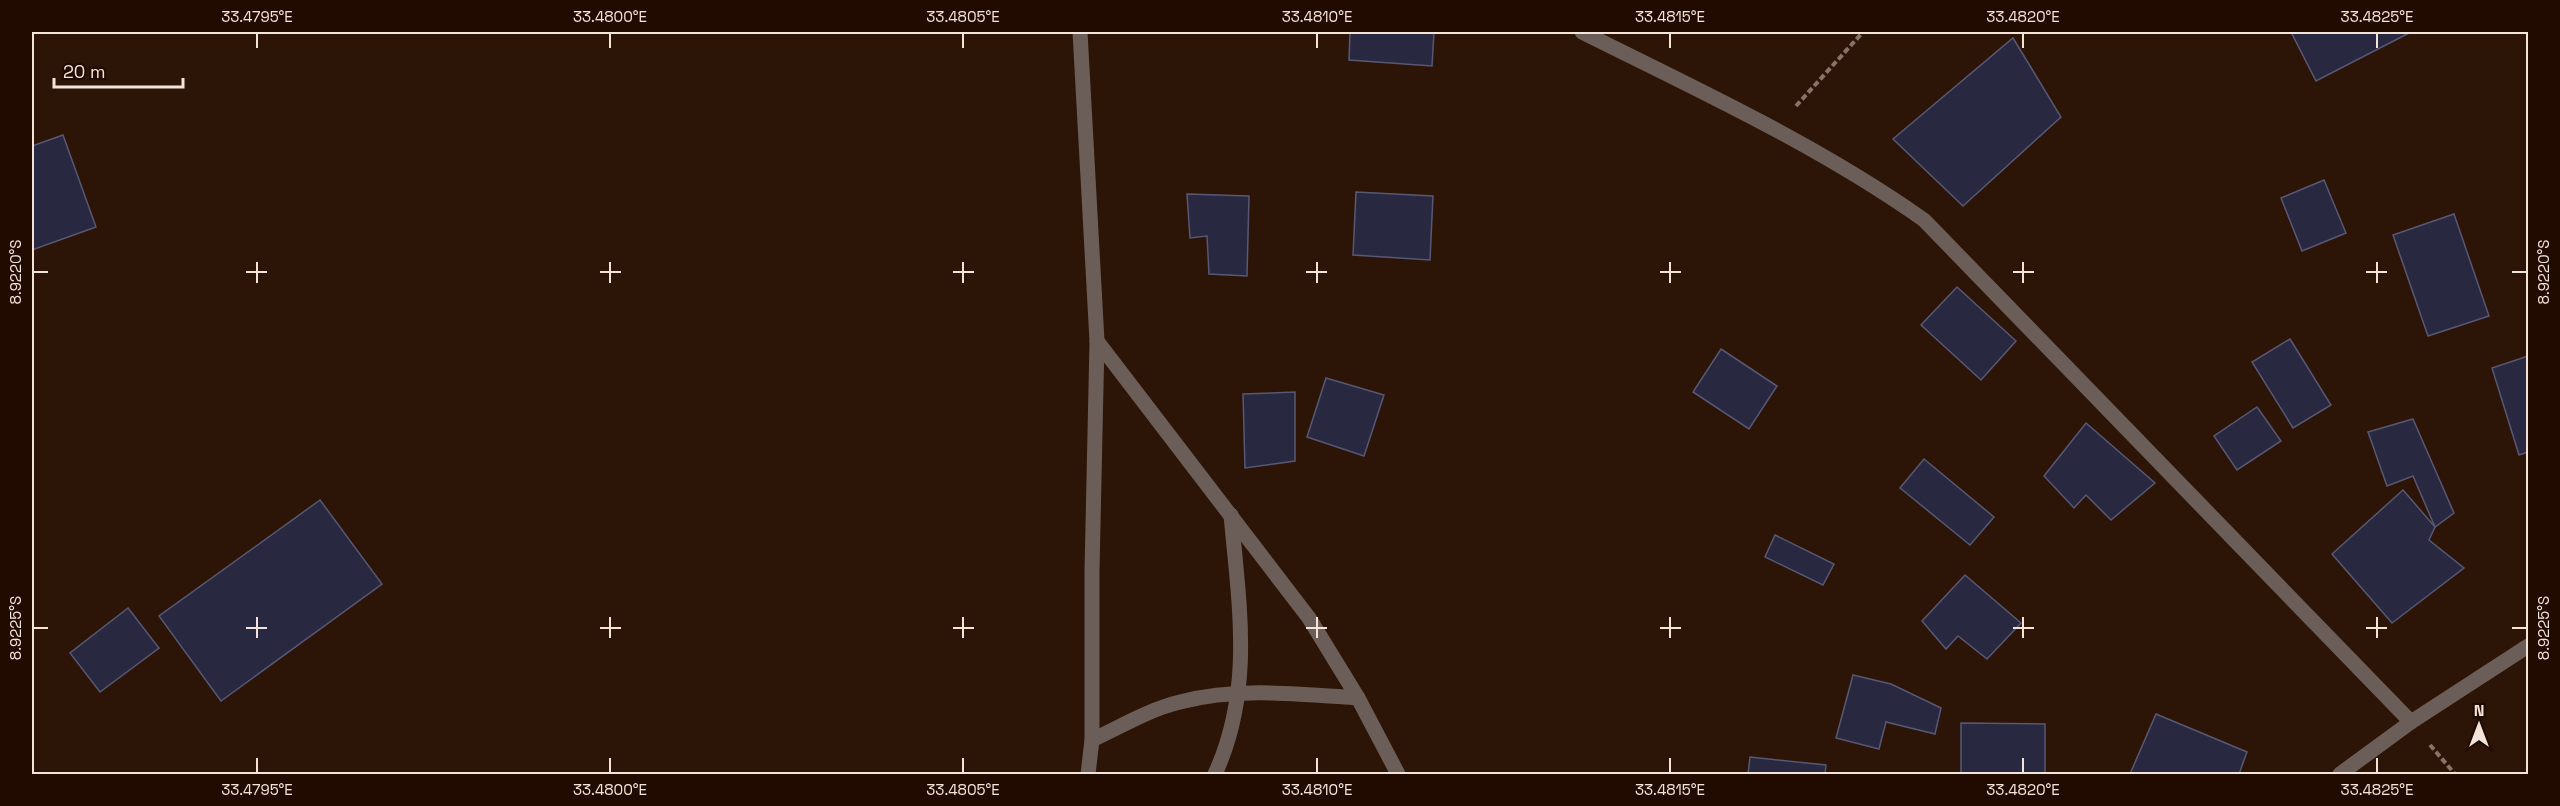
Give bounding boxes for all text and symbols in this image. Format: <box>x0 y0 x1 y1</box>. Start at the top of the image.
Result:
text: 33.4795°E <box>221 7 293 26</box>
text: 33.4800°E <box>573 7 647 26</box>
text: 33.4805°E <box>926 7 1000 26</box>
text: 33.4810°E <box>1282 7 1352 26</box>
text: 33.4815°E <box>1635 7 1705 26</box>
text: 33.4820°E <box>1986 7 2060 26</box>
text: 33.4825°E <box>2341 7 2413 26</box>
scale bar <box>54 51 183 89</box>
text: 20 m <box>63 60 106 83</box>
text: 8.9220°S <box>6 240 25 304</box>
text: 8.9220°S <box>2534 240 2553 304</box>
text: 8.9225°S <box>6 596 25 660</box>
text: 8.9225°S <box>2534 596 2553 660</box>
north arrow <box>2449 695 2509 755</box>
text: N <box>2474 700 2484 721</box>
text: 33.4795°E <box>221 780 293 799</box>
text: 33.4800°E <box>573 780 647 799</box>
text: 33.4805°E <box>926 780 1000 799</box>
text: 33.4810°E <box>1282 780 1352 799</box>
text: 33.4815°E <box>1635 780 1705 799</box>
text: 33.4820°E <box>1986 780 2060 799</box>
text: 33.4825°E <box>2341 780 2413 799</box>

